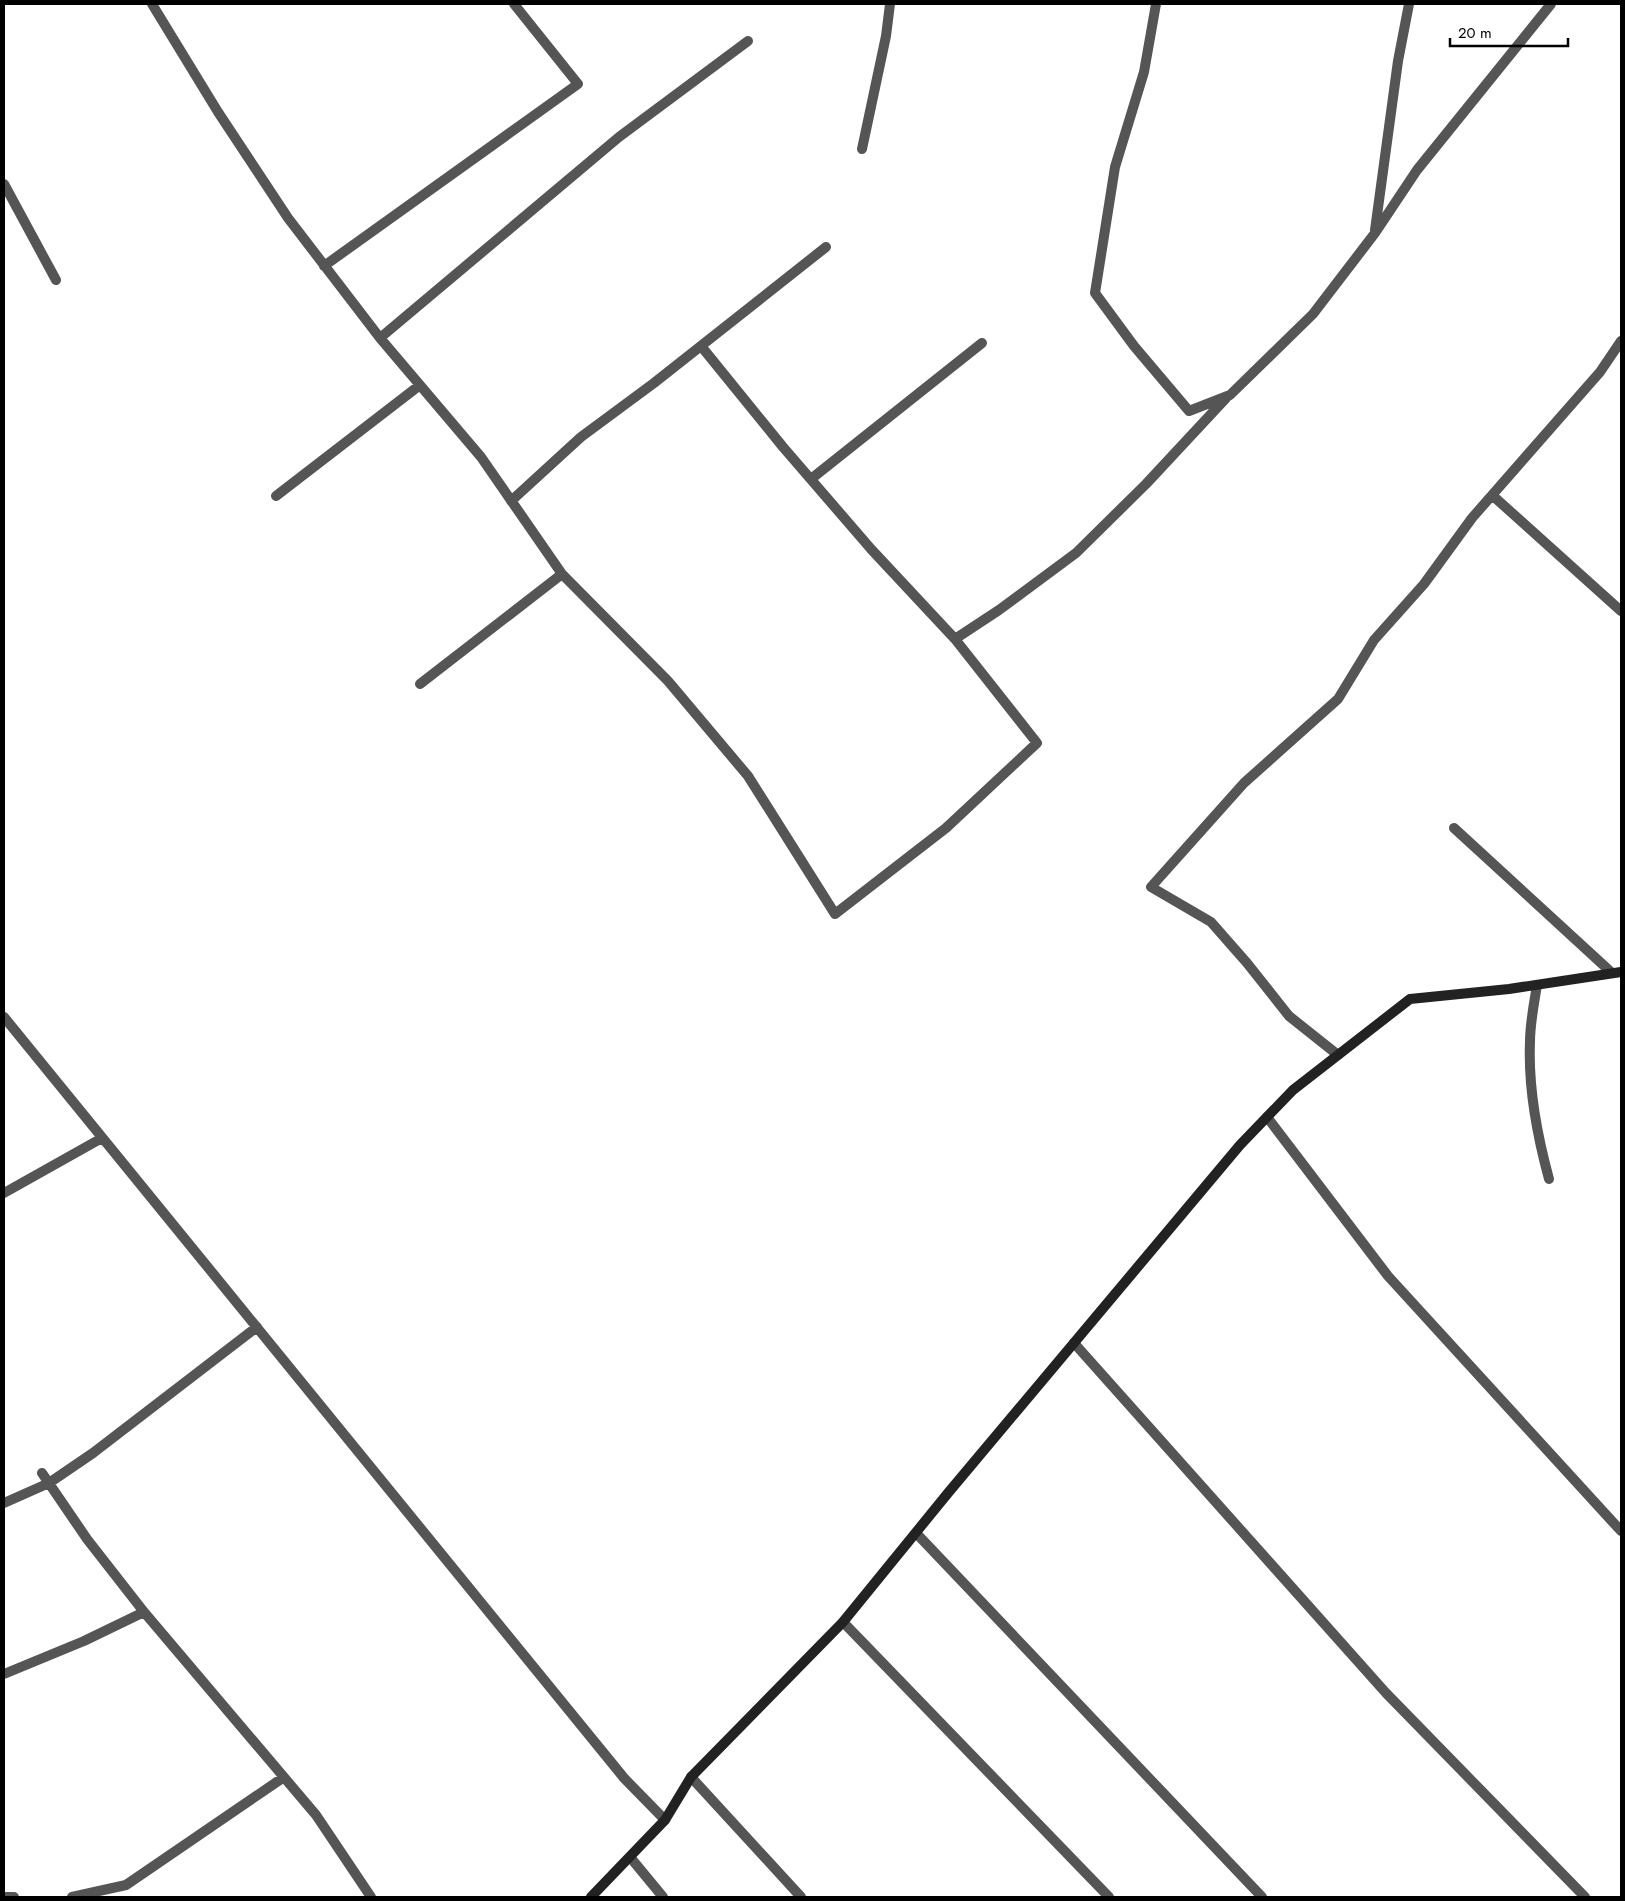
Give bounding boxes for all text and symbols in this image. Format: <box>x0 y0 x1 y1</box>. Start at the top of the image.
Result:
scale bar <box>1450 15 1568 47</box>
text: 20 m <box>1458 22 1492 44</box>

